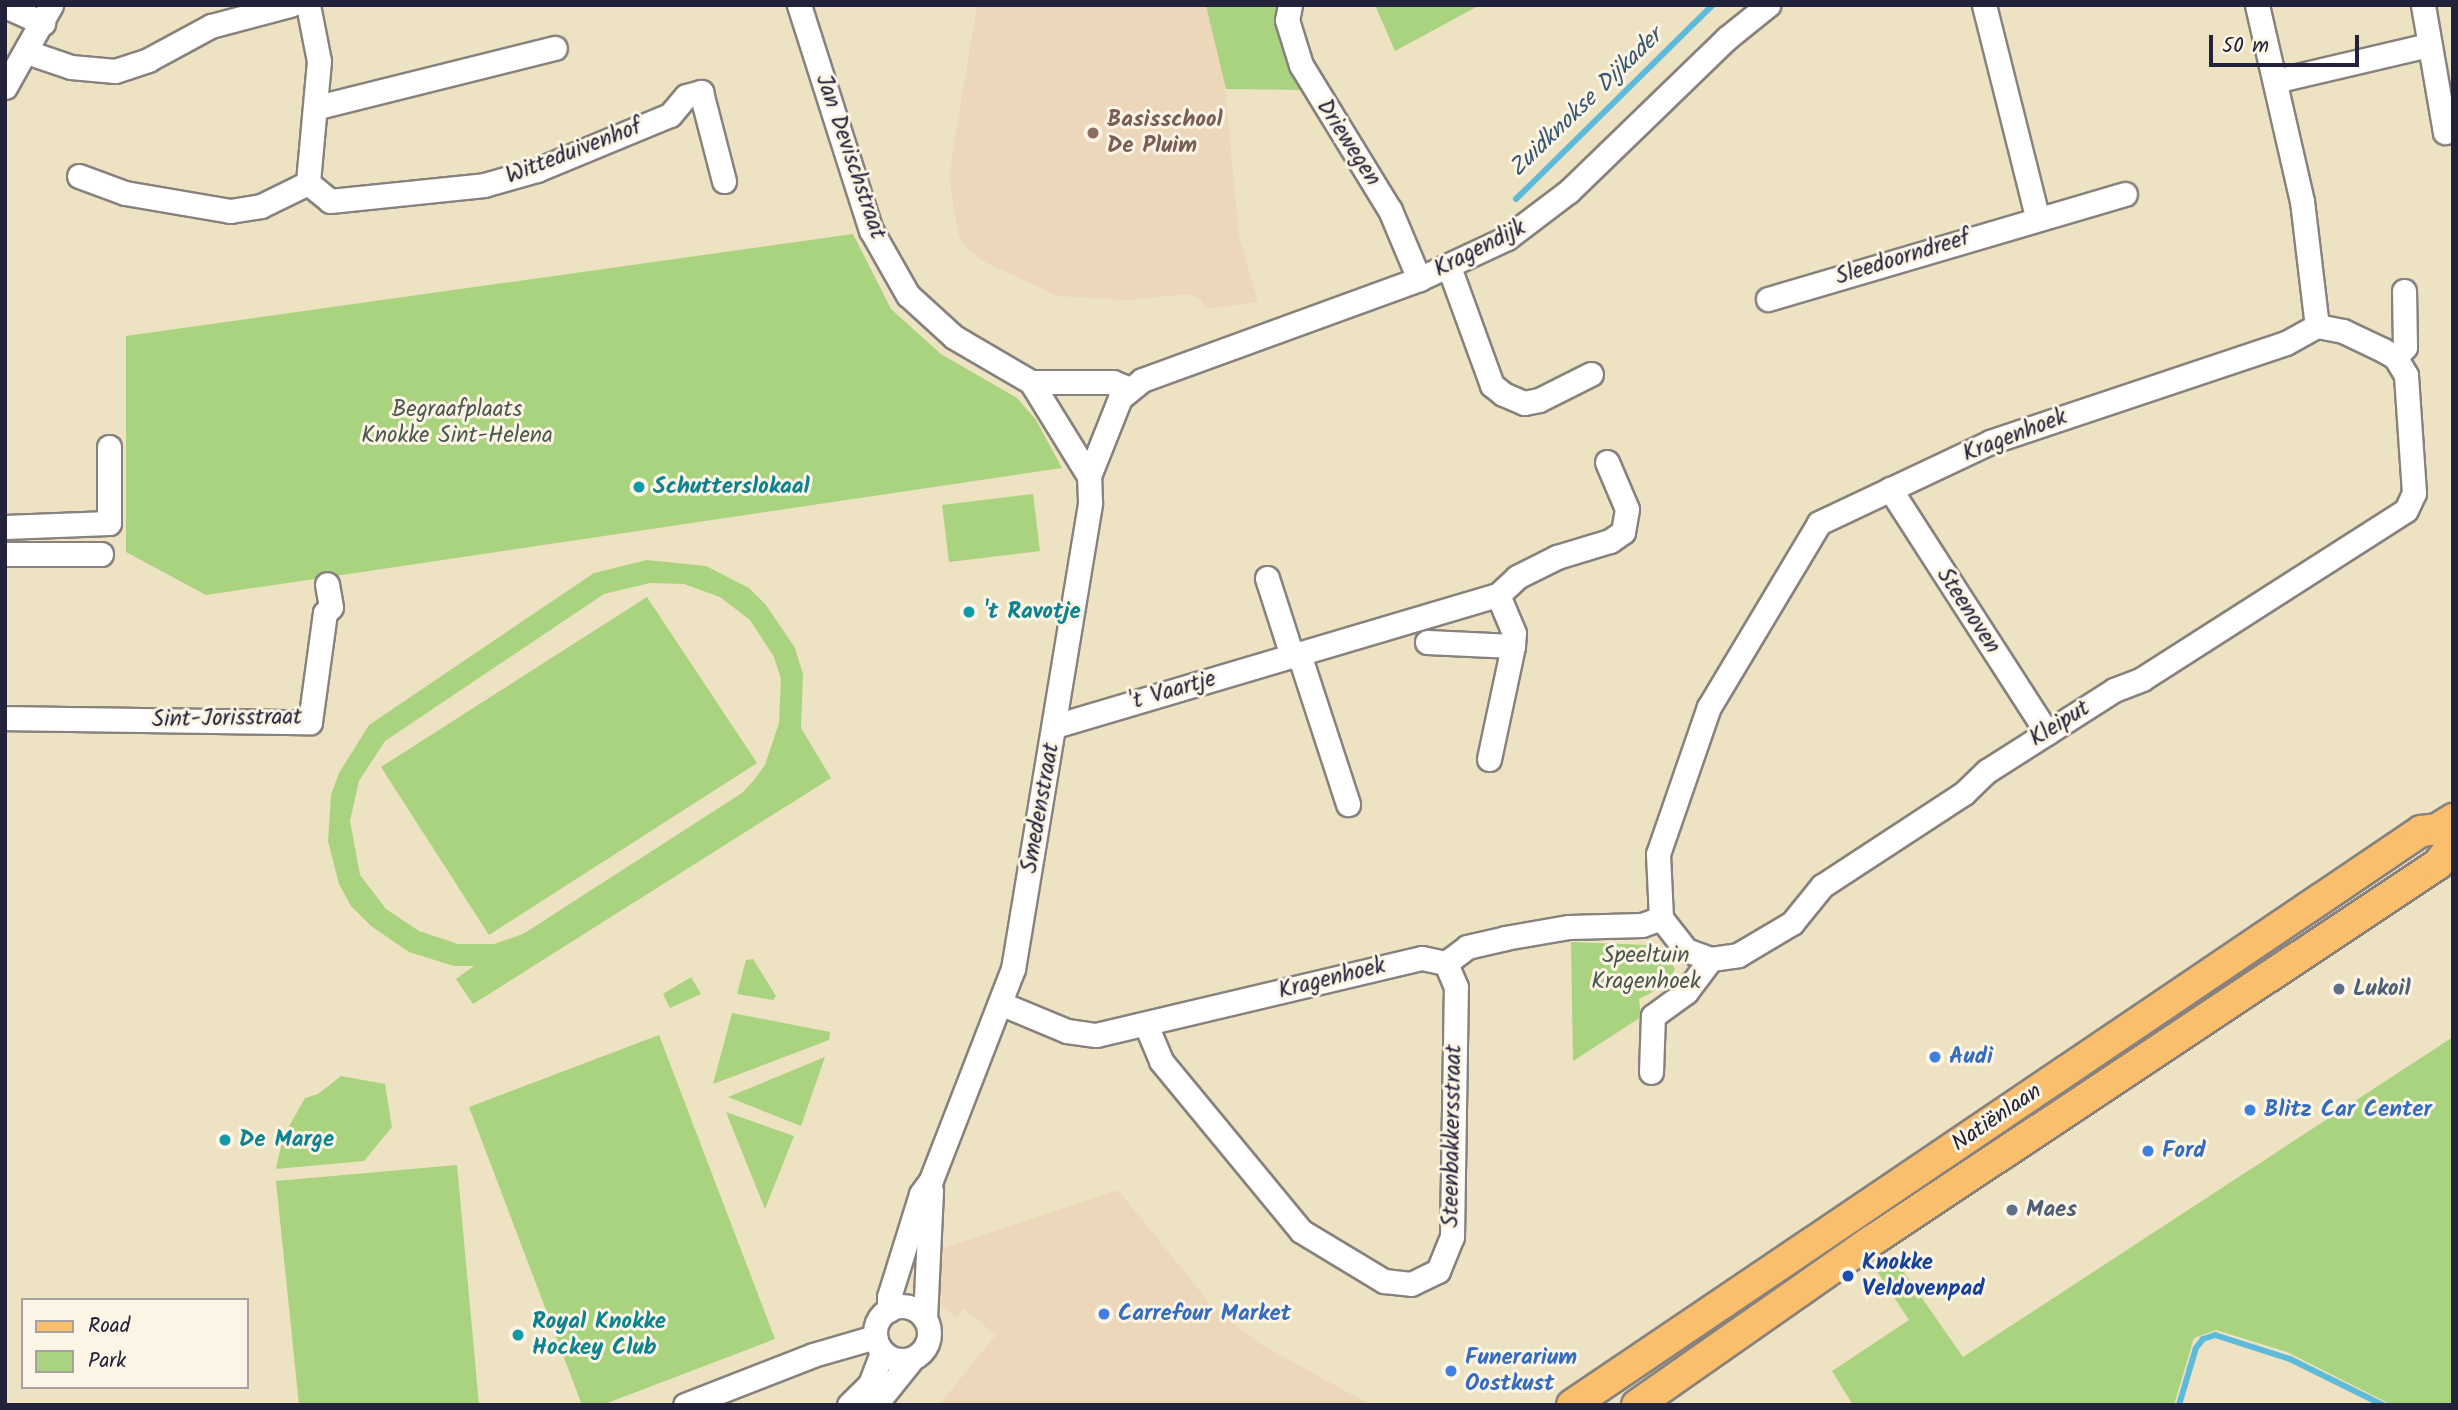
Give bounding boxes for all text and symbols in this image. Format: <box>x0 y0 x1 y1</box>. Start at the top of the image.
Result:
scale bar <box>2213 21 2364 65</box>
water label: Zuidknokse Dijkader <box>1504 23 1668 183</box>
text: 50 m <box>2222 30 2269 63</box>
street label: Jan Devischstraat <box>809 71 891 243</box>
street label: Driewegen <box>1310 95 1386 191</box>
place label: Basisschool De Pluim <box>1107 106 1223 160</box>
street label: Witteduivenhof <box>502 113 646 191</box>
marker: Basisschool De Pluim <box>1085 125 1101 141</box>
street label: Kragendijk <box>1430 214 1530 284</box>
street label: Sleedoorndreef <box>1832 224 1974 292</box>
park label: Begraafplaats Knokke Sint-Helena <box>361 396 553 450</box>
street label: Kragenhoek <box>1959 404 2071 468</box>
place label: Schutterslokaal <box>653 473 810 501</box>
marker: Schutterslokaal <box>631 479 647 495</box>
street label: Steenoven <box>1930 563 2006 659</box>
place label: 't Ravotje <box>983 598 1081 626</box>
marker: 't Ravotje <box>961 604 977 620</box>
street label: 't Vaartje <box>1127 666 1219 716</box>
street label: Kleiput <box>2025 695 2095 753</box>
street label: Sint-Jorisstraat <box>152 704 302 734</box>
street label: Smedenstraat <box>1016 741 1066 875</box>
park label: Speeltuin Kragenhoek <box>1591 942 1701 996</box>
street label: Kragenhoek <box>1276 952 1388 1006</box>
place label: Lukoil <box>2353 975 2411 1003</box>
marker: Lukoil <box>2331 981 2347 997</box>
place label: Audi <box>1949 1043 1993 1071</box>
street label: Steenbakkersstraat <box>1438 1044 1468 1228</box>
marker: Audi <box>1927 1049 1943 1065</box>
street label: Natiënlaan <box>1947 1078 2047 1158</box>
place label: Blitz Car Center <box>2264 1096 2432 1124</box>
marker: Blitz Car Center <box>2242 1102 2258 1118</box>
place label: De Marge <box>239 1126 334 1154</box>
marker: De Marge <box>217 1132 233 1148</box>
place label: Ford <box>2162 1137 2206 1165</box>
marker: Ford <box>2140 1143 2156 1159</box>
place label: Maes <box>2026 1196 2077 1224</box>
marker: Maes <box>2004 1202 2020 1218</box>
place label: Knokke Veldovenpad <box>1862 1249 1985 1303</box>
marker: Knokke Veldovenpad <box>1840 1268 1856 1284</box>
legend <box>21 1298 248 1389</box>
place label: Carrefour Market <box>1118 1300 1291 1328</box>
marker: Carrefour Market <box>1096 1306 1112 1322</box>
place label: Royal Knokke Hockey Club <box>532 1308 666 1362</box>
text: Road <box>88 1310 130 1343</box>
marker: Royal Knokke Hockey Club <box>510 1327 526 1343</box>
place label: Funerarium Oostkust <box>1465 1344 1577 1398</box>
text: Park <box>88 1345 126 1378</box>
marker: Funerarium Oostkust <box>1443 1363 1459 1379</box>

